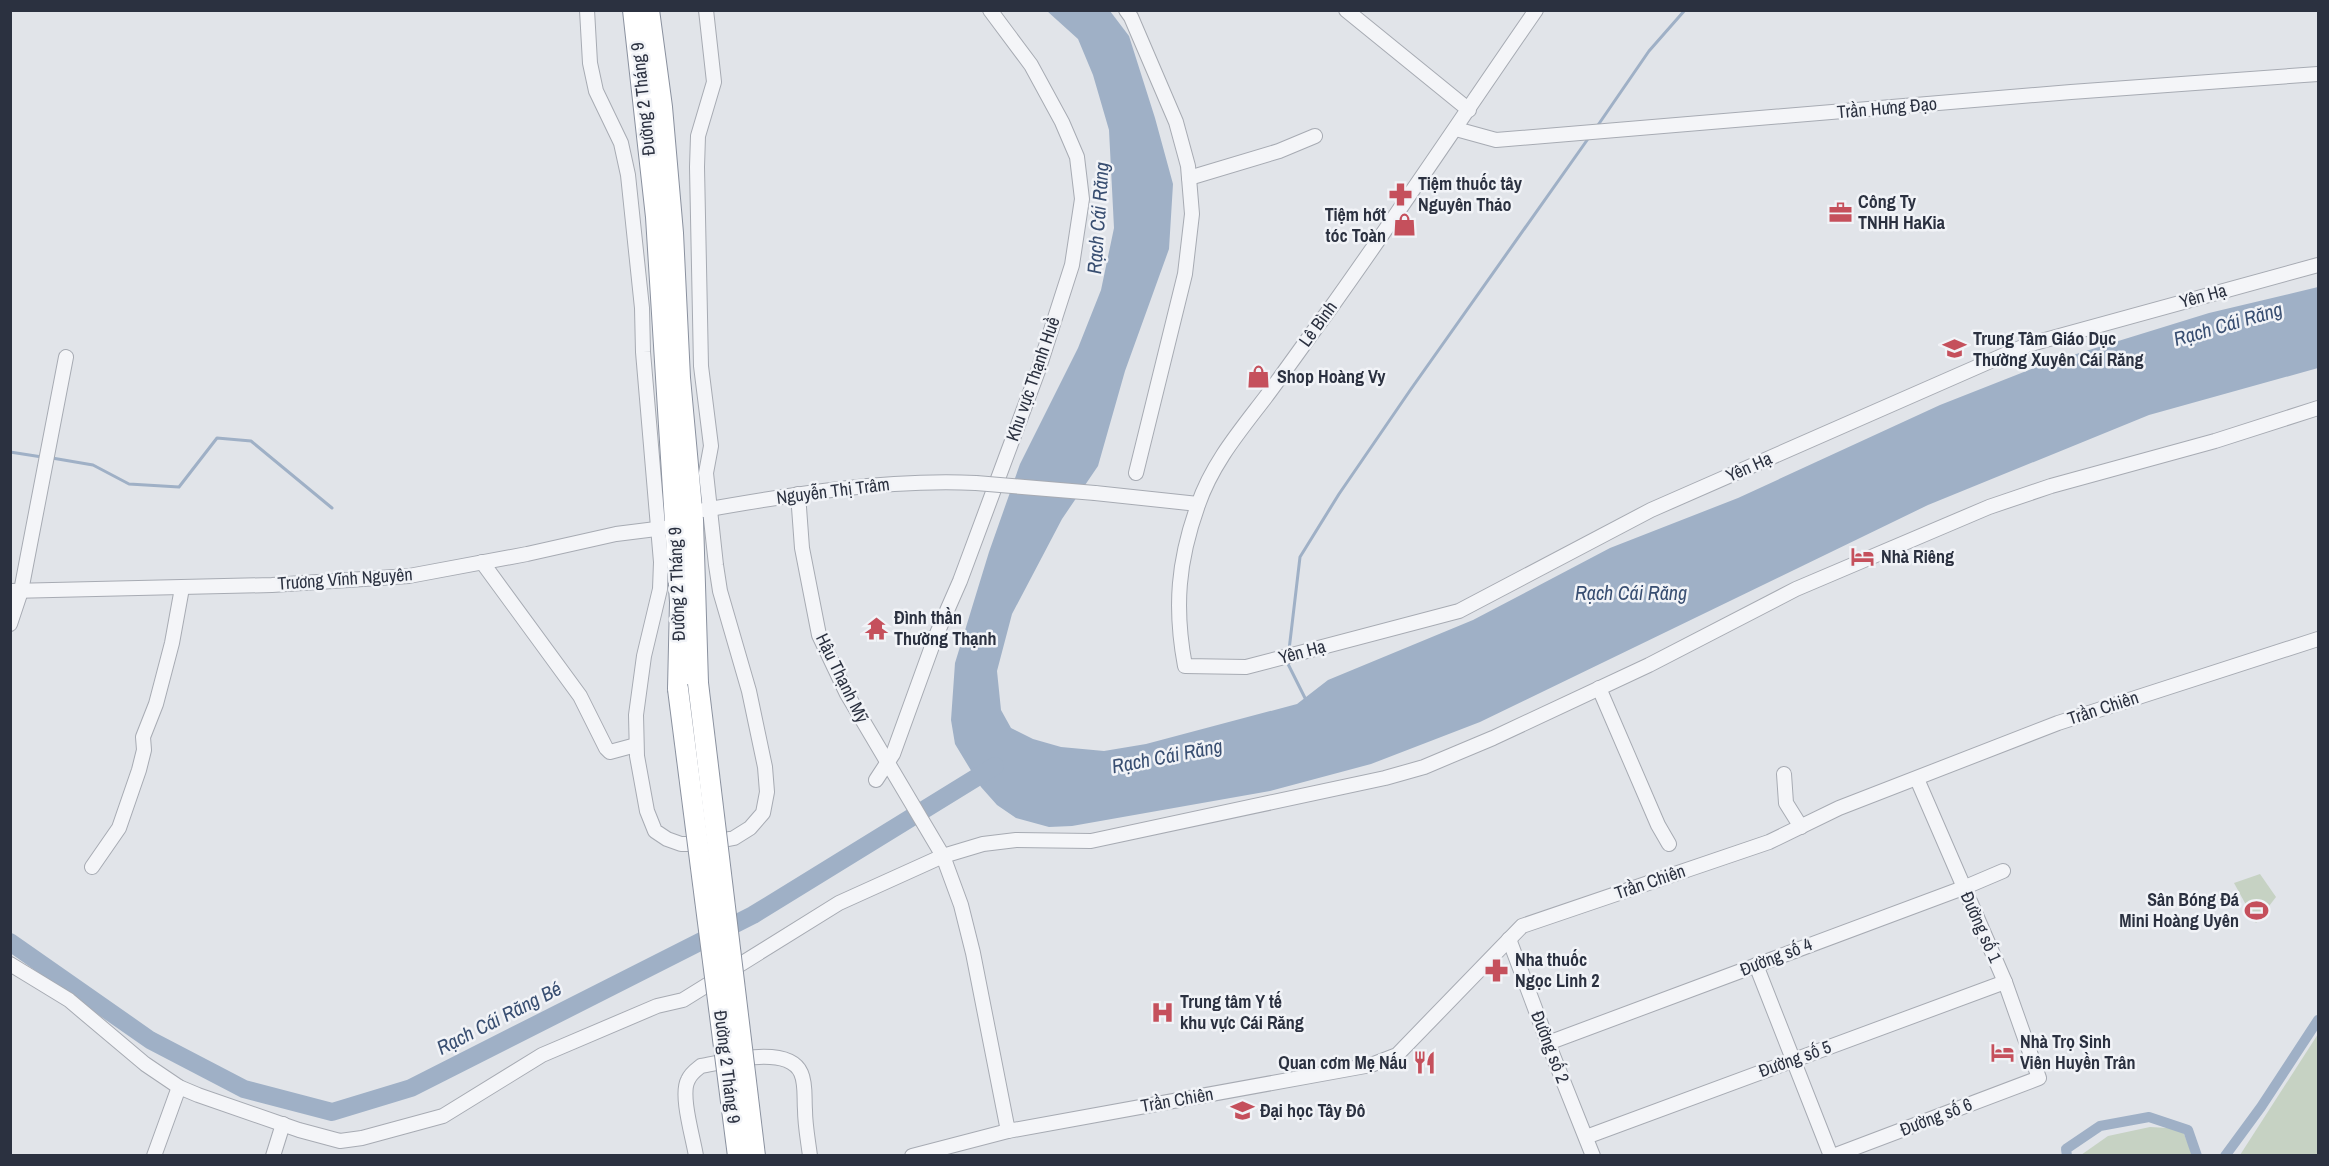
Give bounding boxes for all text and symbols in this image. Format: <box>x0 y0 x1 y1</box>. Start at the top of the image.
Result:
street label: Đường 2 Tháng 9 <box>624 41 661 157</box>
street label: Trần Hưng Đạo <box>1836 91 1938 124</box>
water label: Rạch Cái Răng <box>1080 161 1115 275</box>
place label: Tiệm thuốc tây Nguyên Thảo <box>1418 171 1523 217</box>
pharmacy icon: Tiệm thuốc tây Nguyên Thảo <box>1387 181 1413 207</box>
place label: Công Ty TNHH HaKia <box>1858 189 1946 235</box>
office icon: Công Ty TNHH HaKia <box>1827 199 1853 225</box>
place label: Tiệm hớt tóc Toàn <box>1325 202 1386 248</box>
shop icon: Tiệm hớt tóc Toàn <box>1391 212 1417 238</box>
street label: Yên Hạ <box>2177 277 2229 314</box>
water label: Rạch Cái Răng <box>2170 295 2285 352</box>
street label: Lê Bình <box>1293 296 1343 352</box>
street label: Khu vực Thạnh Huề <box>1000 313 1066 444</box>
place label: Trung Tâm Giáo Dục Thường Xuyên Cái Răng <box>1973 326 2144 372</box>
school or university icon: Trung Tâm Giáo Dục Thường Xuyên Cái Răng <box>1942 336 1968 362</box>
shop icon: Shop Hoàng Vy <box>1246 364 1272 390</box>
place label: Shop Hoàng Vy <box>1277 364 1386 389</box>
street label: Yên Hạ <box>1722 445 1776 488</box>
street label: Nguyễn Thị Trâm <box>775 471 891 510</box>
street label: Đường 2 Tháng 9 <box>662 527 691 641</box>
hotel icon: Nhà Riêng <box>1850 544 1876 570</box>
place label: Nhà Riêng <box>1881 544 1954 569</box>
street label: Trương Vĩnh Nguyên <box>277 561 413 596</box>
water label: Rạch Cái Răng <box>1575 579 1687 606</box>
place label: Đình thần Thường Thạnh <box>894 605 997 651</box>
temple icon: Đình thần Thường Thạnh <box>863 615 889 641</box>
street label: Hậu Thạnh Mỹ <box>810 629 875 727</box>
street label: Yên Hạ <box>1276 633 1328 670</box>
street label: Trần Chiên <box>2064 684 2142 731</box>
water label: Rạch Cái Răng <box>1109 732 1225 779</box>
street label: Trần Chiên <box>1611 858 1689 905</box>
street label: Đường số 1 <box>1955 887 2009 967</box>
place label: Sân Bóng Đá Mini Hoàng Uyên <box>2119 887 2240 933</box>
sports icon: Sân Bóng Đá Mini Hoàng Uyên <box>2244 897 2270 923</box>
street label: Đường số 4 <box>1736 931 1816 982</box>
place label: Nha thuốc Ngọc Linh 2 <box>1515 947 1599 993</box>
pharmacy icon: Nha thuốc Ngọc Linh 2 <box>1484 957 1510 983</box>
water label: Rạch Cái Răng Bé <box>432 974 566 1061</box>
place label: Trung tâm Y tế khu vực Cái Răng <box>1180 989 1304 1035</box>
hospital icon: Trung tâm Y tế khu vực Cái Răng <box>1149 999 1175 1025</box>
street label: Đường số 2 <box>1525 1007 1576 1087</box>
street label: Đường 2 Tháng 9 <box>708 1009 747 1125</box>
place label: Nhà Trọ Sinh Viên Huyền Trân <box>2020 1029 2135 1075</box>
street label: Đường số 5 <box>1755 1034 1835 1083</box>
hotel icon: Nhà Trọ Sinh Viên Huyền Trân <box>1989 1039 2015 1065</box>
place label: Quan cơm Mẹ Nấu <box>1278 1050 1407 1075</box>
restaurant icon: Quan cơm Mẹ Nấu <box>1412 1050 1438 1076</box>
street label: Trần Chiên <box>1139 1081 1215 1118</box>
street label: Đường số 6 <box>1896 1091 1976 1142</box>
school or university icon: Đại học Tây Đô <box>1229 1098 1255 1124</box>
place label: Đại học Tây Đô <box>1260 1098 1366 1123</box>

